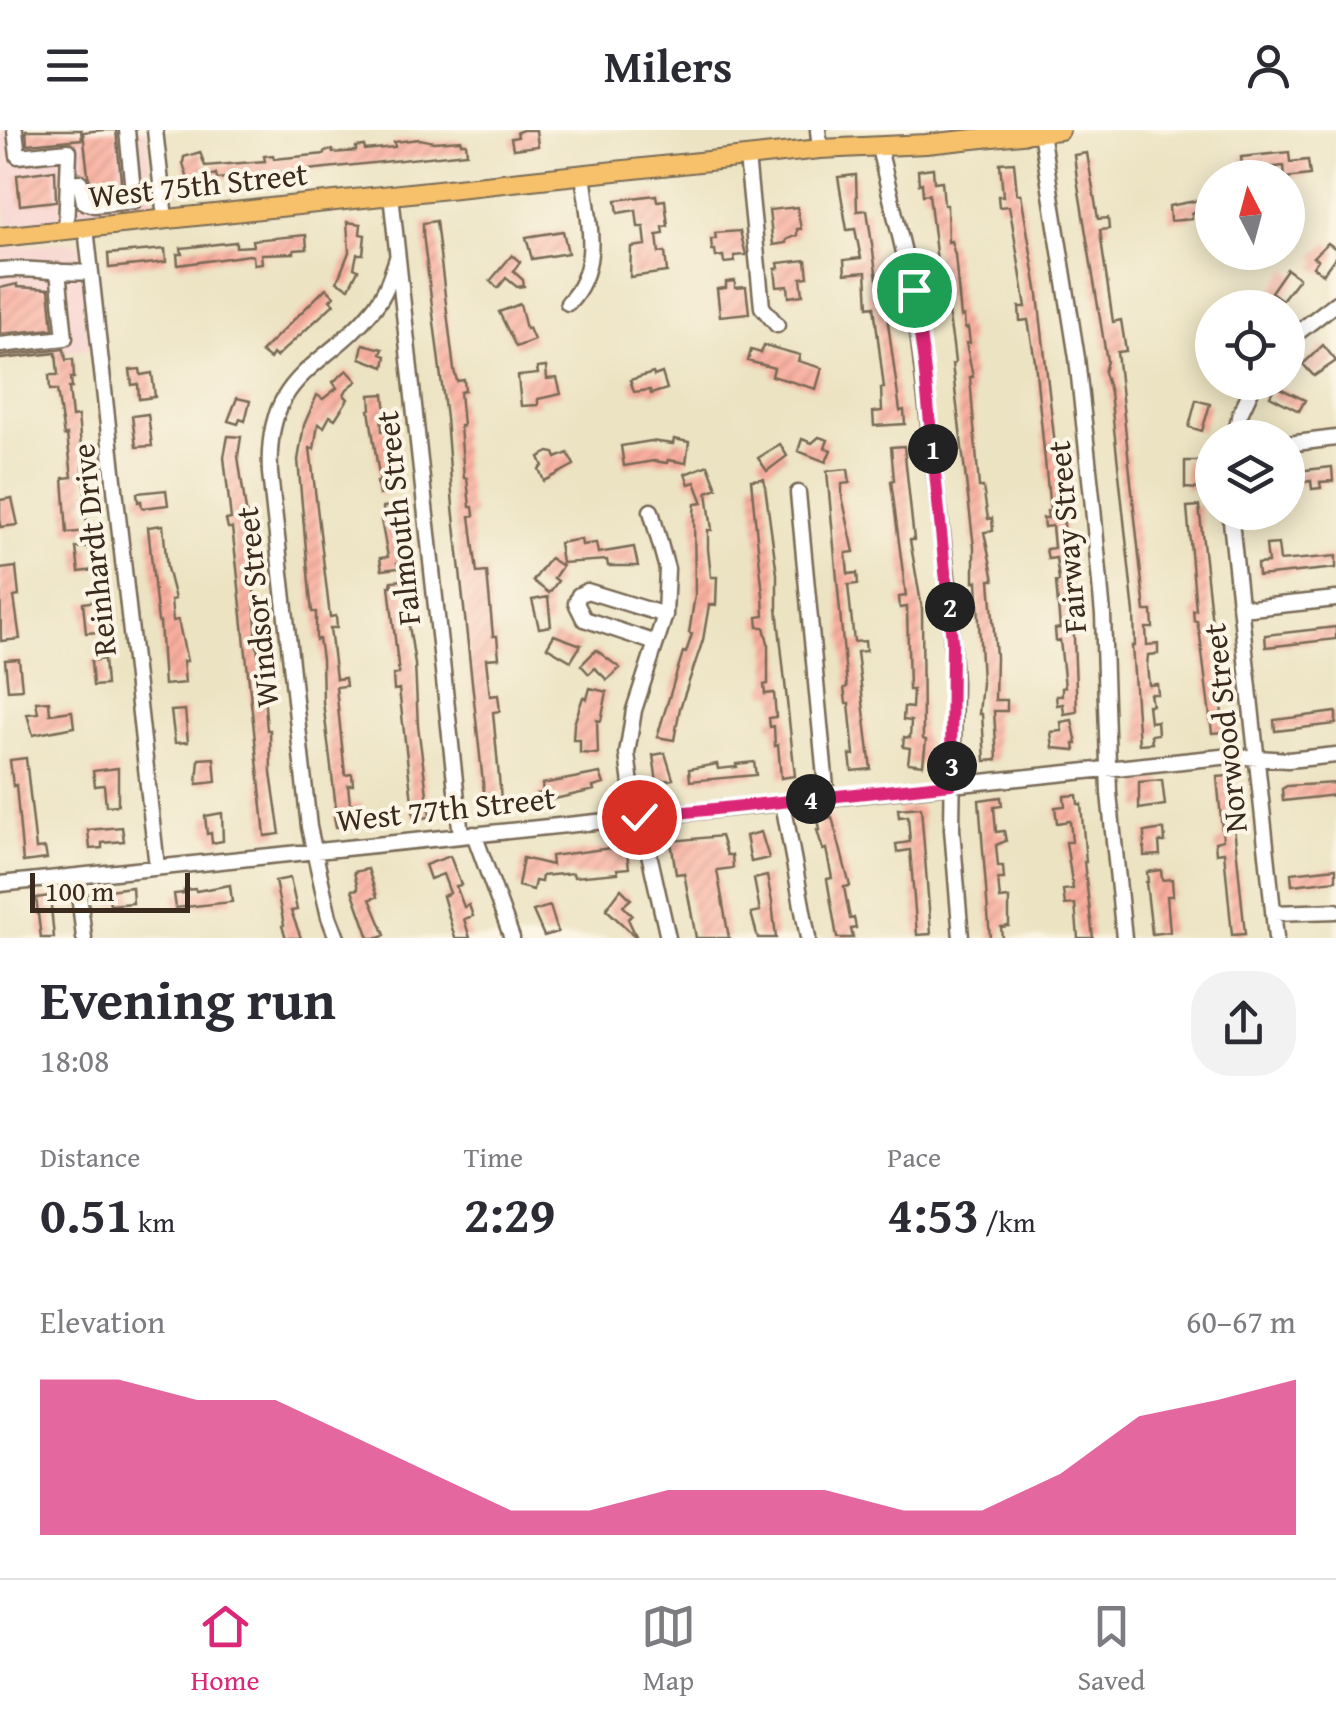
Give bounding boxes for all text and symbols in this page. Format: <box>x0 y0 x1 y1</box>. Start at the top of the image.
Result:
text: Milers <box>604 33 732 98</box>
icon: menu <box>40 38 95 93</box>
icon: person <box>1241 38 1296 93</box>
street label: West 75th Street <box>86 150 310 219</box>
north arrow <box>1195 160 1305 270</box>
map controls <box>1195 160 1305 530</box>
pin <box>872 248 957 333</box>
icon: arrive <box>887 263 942 318</box>
button: locate <box>1195 290 1305 400</box>
street label: Falmouth Street <box>363 408 432 628</box>
button: layers <box>1195 420 1305 530</box>
pin: 1 <box>908 424 958 474</box>
text: 1 <box>926 428 940 469</box>
street label: Fairway Street <box>1035 439 1098 635</box>
street label: Reinhardt Drive <box>59 441 128 659</box>
street label: Windsor Street <box>223 504 290 710</box>
pin: 2 <box>925 582 975 632</box>
text: 2 <box>943 586 957 627</box>
street label: Norwood Street <box>1190 621 1259 835</box>
pin: 3 <box>927 741 977 791</box>
text: 3 <box>945 745 959 786</box>
street label: West 77th Street <box>334 774 558 843</box>
pin: 4 <box>786 774 836 824</box>
pin <box>597 775 682 860</box>
text: 4 <box>804 778 818 819</box>
icon: check <box>612 790 667 845</box>
scale bar <box>30 868 190 913</box>
text: 100 m <box>45 870 114 911</box>
text: Evening run <box>40 959 336 1039</box>
button: share <box>1191 971 1296 1076</box>
text: 18:08 <box>40 1037 109 1084</box>
text: Distance <box>40 1136 140 1177</box>
text: Time <box>464 1136 523 1177</box>
text: Pace <box>887 1136 941 1177</box>
text: 0.51 <box>40 1177 132 1250</box>
text: 2:29 <box>464 1177 556 1250</box>
text: 4:53 <box>887 1177 979 1250</box>
text: km <box>132 1201 175 1242</box>
text: /km <box>979 1201 1036 1242</box>
text: Elevation <box>40 1298 165 1345</box>
text: 60–67 m <box>1186 1298 1296 1345</box>
tab: Home <box>191 1599 260 1700</box>
tab: Map <box>641 1599 696 1700</box>
tab: Saved <box>1077 1599 1145 1700</box>

